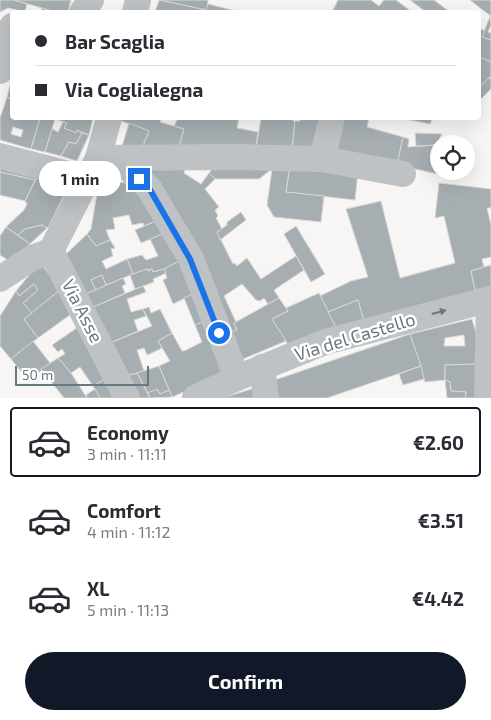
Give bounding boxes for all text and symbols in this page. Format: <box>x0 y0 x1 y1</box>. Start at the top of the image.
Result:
text: Bar Scaglia <box>65 30 165 53</box>
text: Via Coglialegna <box>65 78 203 101</box>
map controls <box>430 135 475 180</box>
button: locate <box>430 135 475 180</box>
callout: 1 min <box>39 162 122 196</box>
route end <box>128 168 150 190</box>
text: 1 min <box>61 169 99 188</box>
street label: Via Asse <box>58 275 108 346</box>
street label: Via del Castello <box>292 307 418 365</box>
one-way arrow <box>431 308 446 316</box>
route start <box>208 322 230 344</box>
scale bar <box>15 362 149 386</box>
text: 50 m <box>22 366 53 383</box>
icon: car <box>27 420 72 465</box>
text: Economy <box>87 421 169 444</box>
text: €2.60 <box>413 431 464 454</box>
text: 3 min · 11:11 <box>87 444 167 463</box>
icon: car <box>27 498 72 543</box>
text: Comfort <box>87 499 161 522</box>
text: €3.51 <box>418 509 464 532</box>
text: 4 min · 11:12 <box>87 522 170 541</box>
icon: car <box>27 576 72 621</box>
text: XL <box>87 577 109 600</box>
text: €4.42 <box>412 587 464 610</box>
text: 5 min · 11:13 <box>87 600 169 619</box>
button: Confirm <box>25 652 466 710</box>

